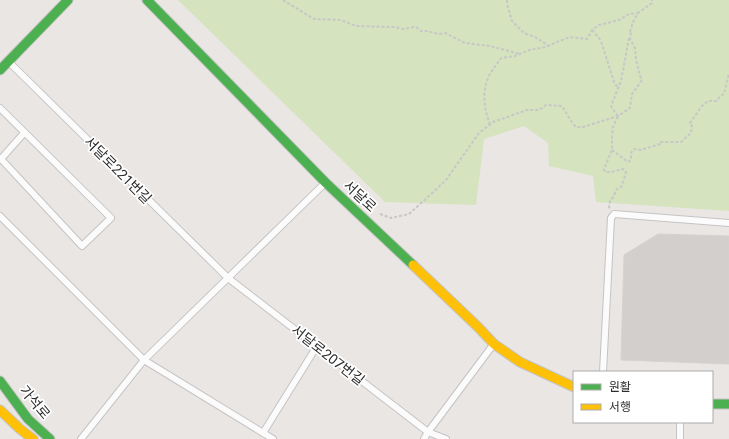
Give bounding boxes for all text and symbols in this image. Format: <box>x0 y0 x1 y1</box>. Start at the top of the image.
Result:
street label: 서달로221번길 <box>81 133 155 207</box>
street label: 서달로 <box>340 177 380 215</box>
street label: 서달로207번길 <box>288 322 368 388</box>
legend <box>573 371 713 423</box>
text: 원활 <box>609 380 631 394</box>
street label: 가석로 <box>16 382 54 422</box>
text: 서행 <box>609 400 631 414</box>

